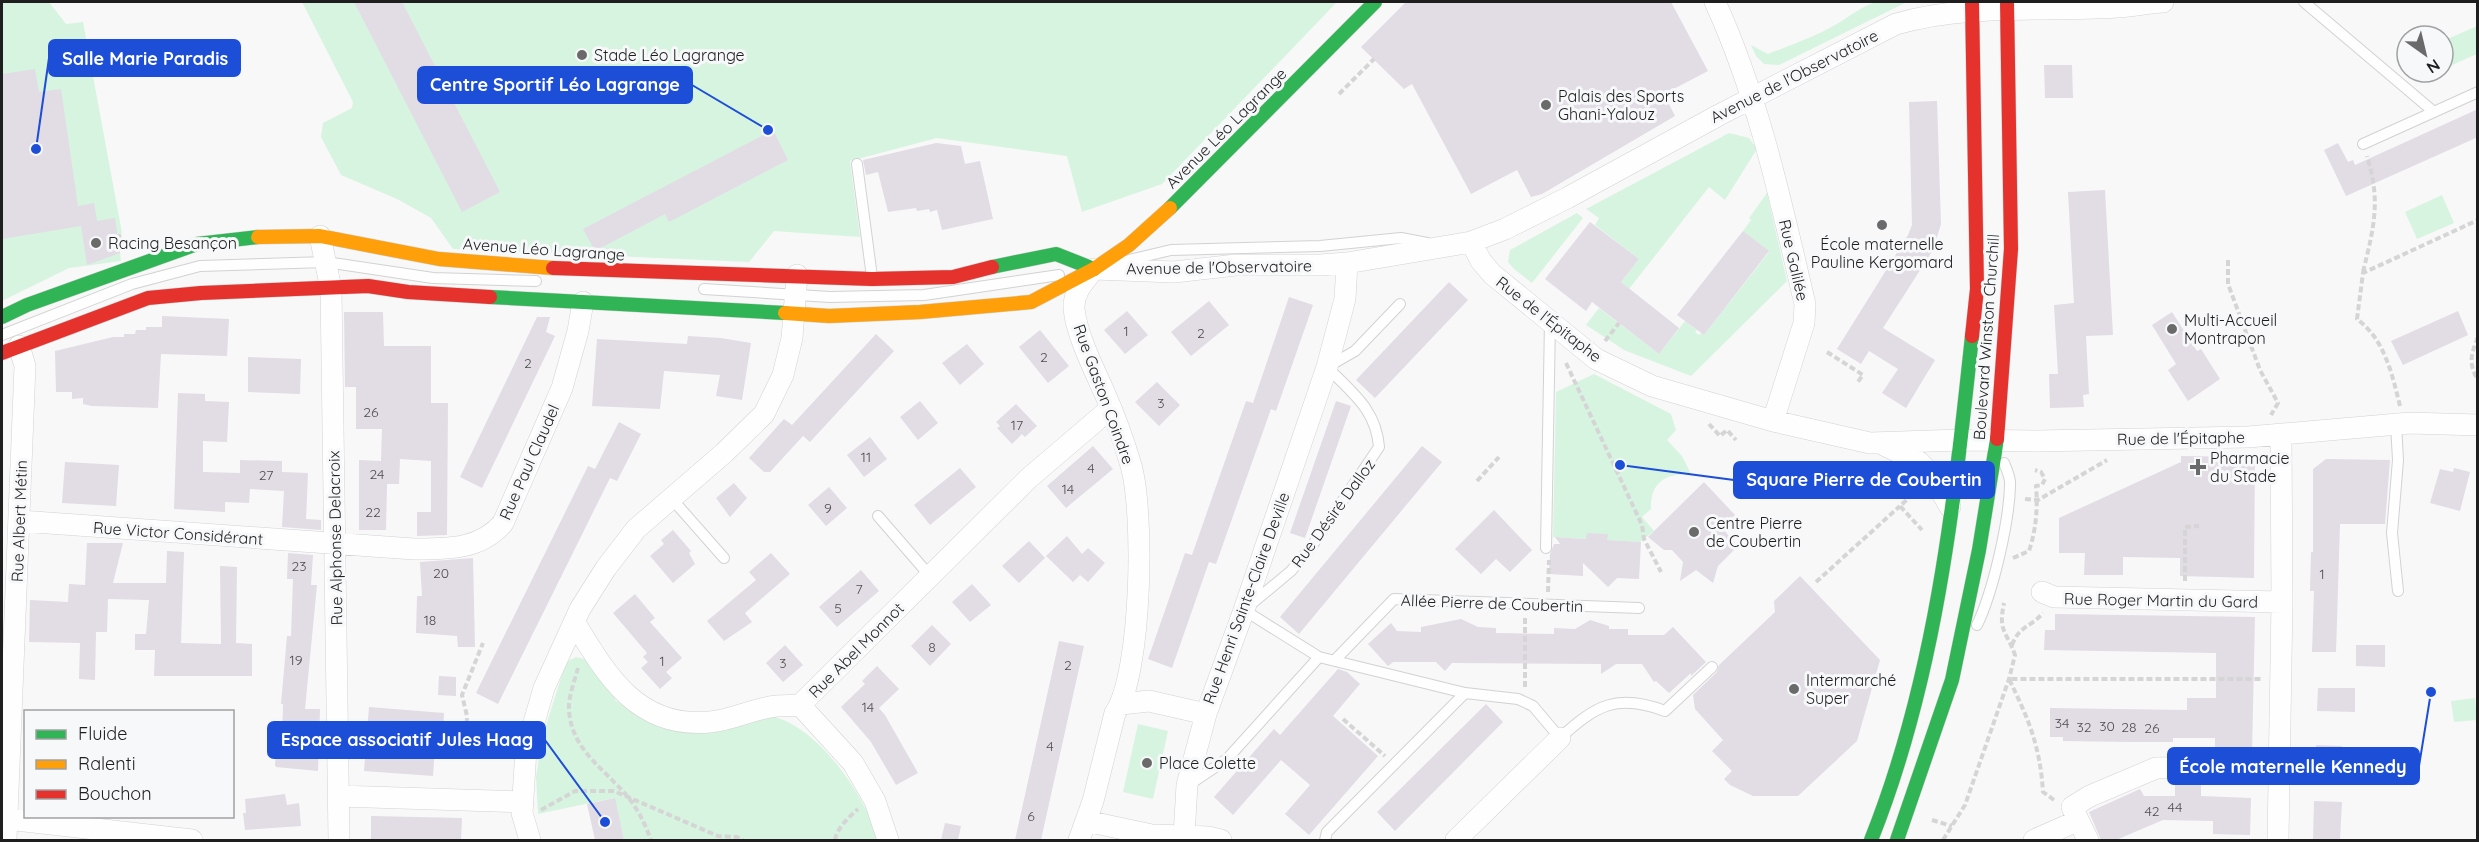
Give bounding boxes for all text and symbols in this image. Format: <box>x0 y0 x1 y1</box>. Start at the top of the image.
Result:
north arrow <box>2395 24 2455 84</box>
street label: Avenue de l'Observatoire <box>1707 25 1881 127</box>
callout: Salle Marie Paradis <box>49 40 240 76</box>
place label: Stade Léo Lagrange <box>594 45 745 65</box>
text: Salle Marie Paradis <box>62 47 228 70</box>
marker: Stade Léo Lagrange <box>575 48 589 62</box>
text: N <box>2423 55 2444 78</box>
street label: Avenue Léo Lagrange <box>1161 63 1291 193</box>
callout: Centre Sportif Léo Lagrange <box>418 67 692 103</box>
text: Centre Sportif Léo Lagrange <box>430 73 680 96</box>
place label: Palais des Sports Ghani-Yalouz <box>1558 86 1684 124</box>
marker: Palais des Sports Ghani-Yalouz <box>1539 98 1553 112</box>
street label: Rue Galilée <box>1775 217 1813 303</box>
marker: École maternelle Pauline Kergomard <box>1875 218 1889 232</box>
place label: Racing Besançon <box>108 233 237 253</box>
street label: Avenue Léo Lagrange <box>462 233 626 265</box>
street label: Boulevard Winston Churchill <box>1969 233 2003 441</box>
place label: École maternelle Pauline Kergomard <box>1811 234 1953 272</box>
marker: Racing Besançon <box>89 236 103 250</box>
street label: Avenue de l'Observatoire <box>1126 255 1312 279</box>
street label: Rue de l'Épitaphe <box>1492 272 1606 366</box>
place label: Multi-Accueil Montrapon <box>2184 310 2277 348</box>
street label: Rue Gaston Coindre <box>1069 321 1139 467</box>
house number: 1 <box>1123 322 1129 340</box>
marker: Multi-Accueil Montrapon <box>2165 322 2179 336</box>
house number: 2 <box>1197 324 1205 342</box>
house number: 2 <box>1040 348 1048 366</box>
house number: 2 <box>524 354 532 372</box>
house number: 3 <box>1157 394 1165 412</box>
street label: Rue Paul Claudel <box>495 401 563 523</box>
house number: 26 <box>363 403 379 421</box>
house number: 17 <box>1011 416 1023 434</box>
street label: Rue de l'Épitaphe <box>2117 427 2245 449</box>
house number: 11 <box>861 448 871 466</box>
place label: Pharmacie du Stade <box>2210 448 2290 486</box>
street label: Rue Alphonse Delacroix <box>323 450 347 626</box>
street label: Rue Désiré Dalloz <box>1287 455 1379 571</box>
house number: 4 <box>1087 459 1095 477</box>
street label: Rue Albert Métin <box>7 460 31 582</box>
marker: Pharmacie du Stade <box>2191 460 2205 474</box>
callout: Square Pierre de Coubertin <box>1734 462 1994 498</box>
house number: 24 <box>370 465 384 483</box>
house number: 27 <box>259 466 273 484</box>
text: Square Pierre de Coubertin <box>1746 468 1982 491</box>
house number: 14 <box>1062 480 1074 498</box>
street label: Rue Henri Sainte-Claire Deville <box>1198 489 1294 707</box>
house number: 9 <box>824 499 832 517</box>
house number: 22 <box>365 503 381 521</box>
place label: Centre Pierre de Coubertin <box>1706 513 1802 551</box>
street label: Rue Victor Considérant <box>92 517 264 549</box>
marker: Centre Pierre de Coubertin <box>1687 525 1701 539</box>
house number: 23 <box>291 557 307 575</box>
house number: 20 <box>433 564 449 582</box>
house number: 1 <box>2319 565 2325 583</box>
house number: 7 <box>855 580 863 598</box>
street label: Rue Roger Martin du Gard <box>2064 588 2258 612</box>
street label: Allée Pierre de Coubertin <box>1400 590 1584 616</box>
street label: Rue Abel Monnot <box>804 598 908 702</box>
house number: 5 <box>834 599 842 617</box>
house number: 18 <box>424 611 436 629</box>
house number: 8 <box>928 638 936 656</box>
house number: 19 <box>290 651 303 669</box>
house number: 1 <box>659 652 665 670</box>
house number: 3 <box>779 654 787 672</box>
house number: 2 <box>1064 656 1072 674</box>
place label: Intermarché Super <box>1806 670 1896 708</box>
marker: Intermarché Super <box>1787 682 1801 696</box>
house number: 14 <box>862 698 874 716</box>
legend <box>24 710 234 818</box>
house number: 34 <box>2055 714 2069 732</box>
house number: 30 <box>2099 717 2115 735</box>
house number: 32 <box>2076 718 2092 736</box>
house number: 28 <box>2121 718 2137 736</box>
house number: 26 <box>2144 719 2160 737</box>
text: Fluide <box>78 722 127 745</box>
callout: Espace associatif Jules Haag <box>268 722 545 758</box>
text: Espace associatif Jules Haag <box>281 728 533 751</box>
house number: 4 <box>1046 737 1054 755</box>
callout: École maternelle Kennedy <box>2168 748 2419 784</box>
text: Ralenti <box>78 752 136 775</box>
place label: Place Colette <box>1159 753 1256 773</box>
text: École maternelle Kennedy <box>2179 755 2407 778</box>
marker: Place Colette <box>1140 756 1154 770</box>
text: Bouchon <box>78 782 152 805</box>
house number: 44 <box>2168 798 2182 816</box>
house number: 42 <box>2144 802 2160 820</box>
house number: 6 <box>1027 807 1035 825</box>

